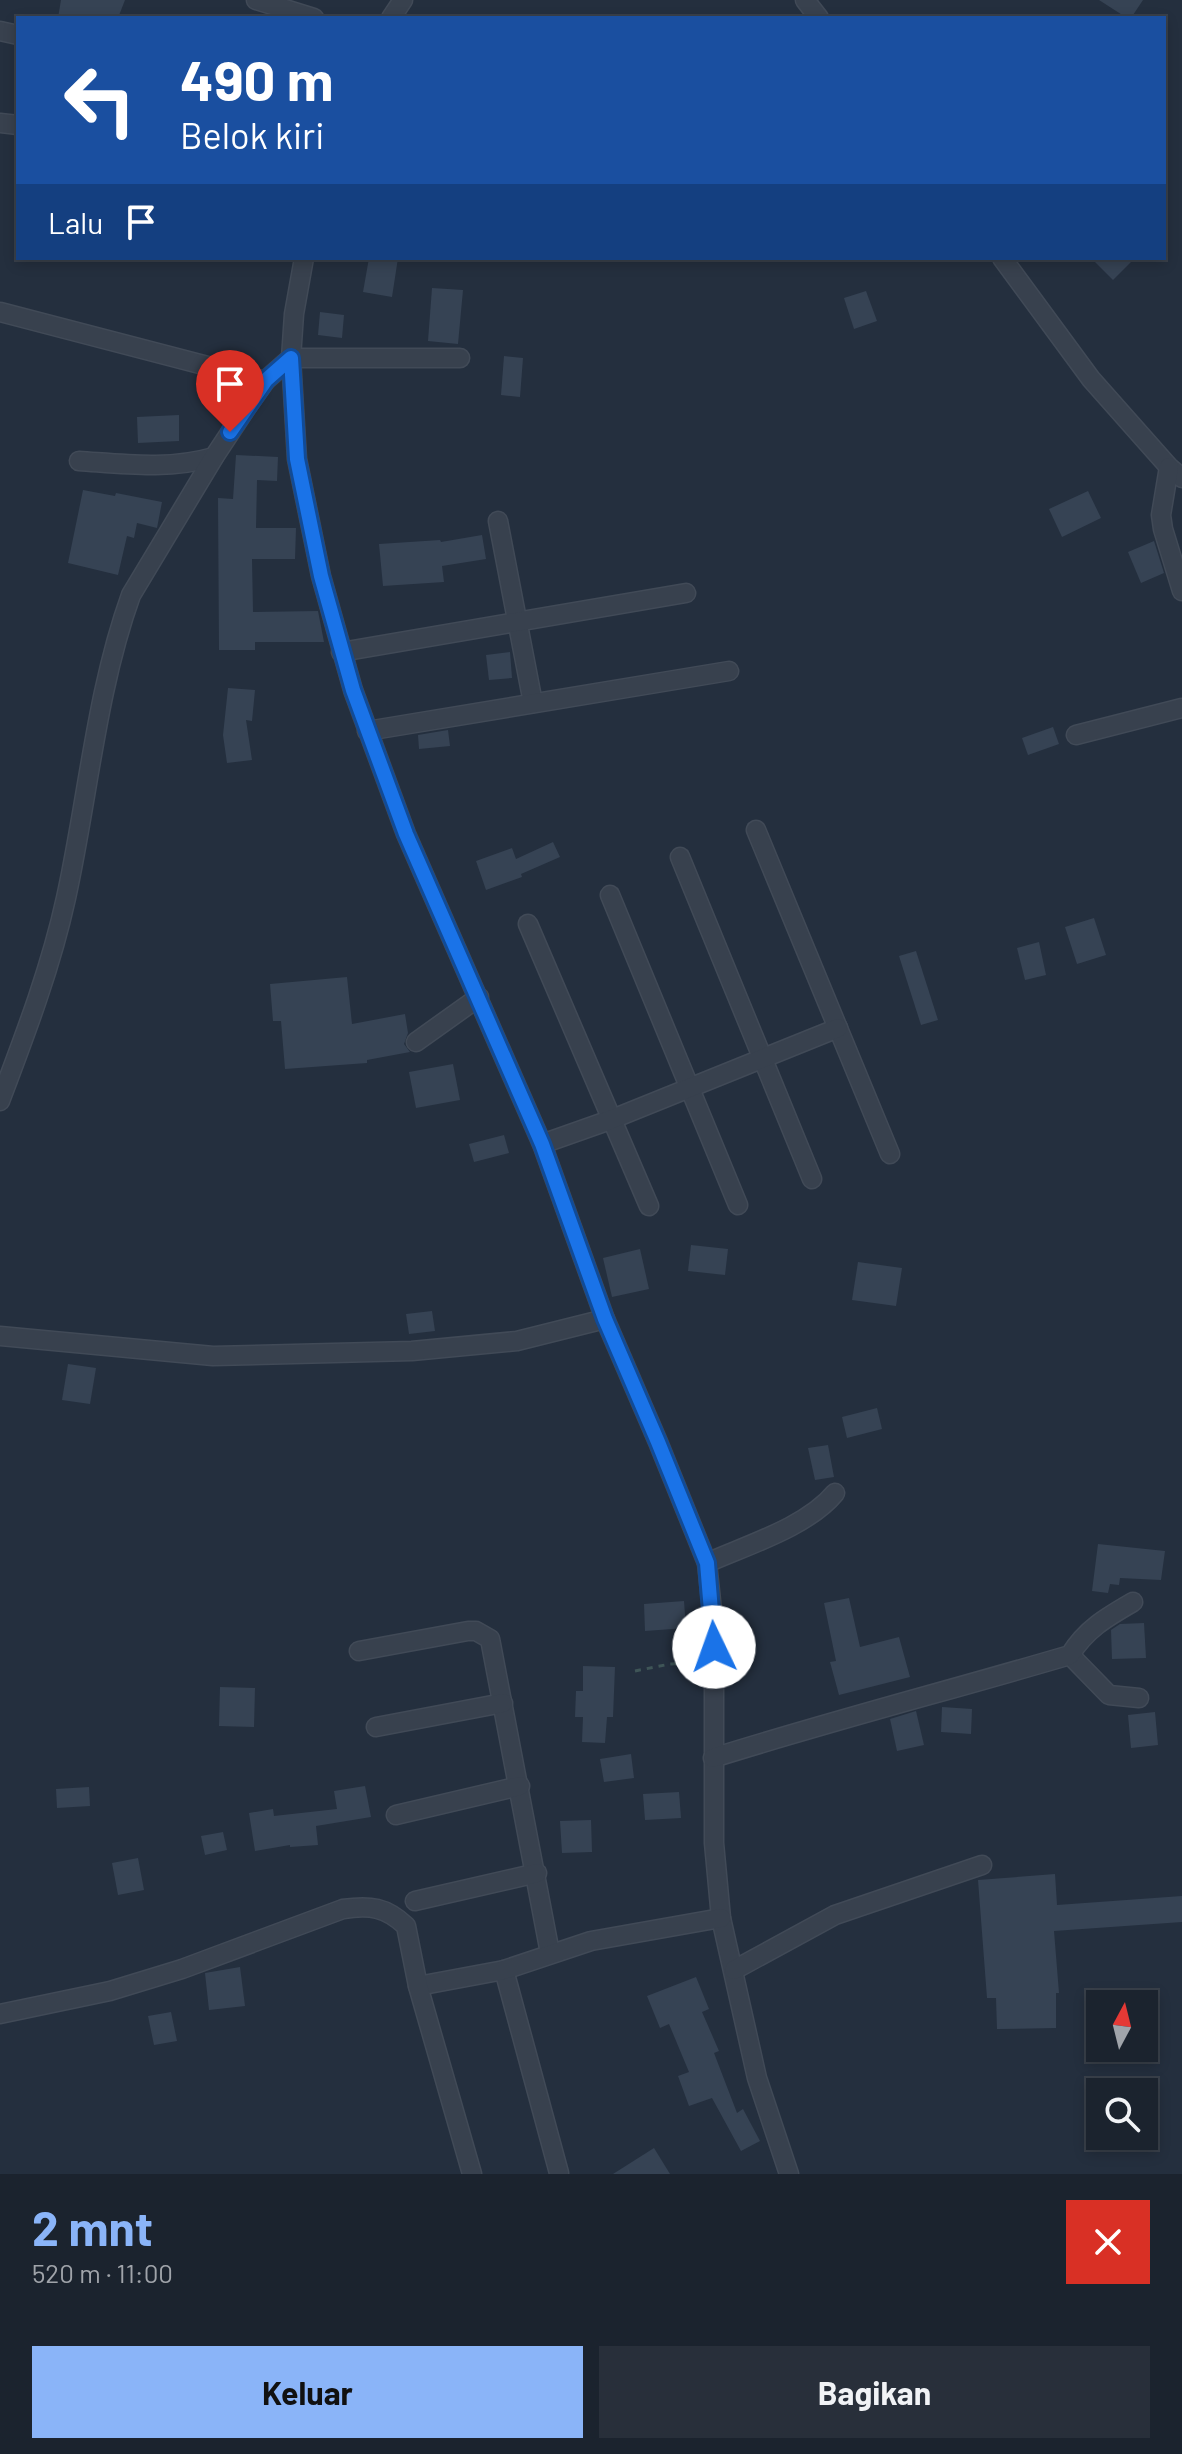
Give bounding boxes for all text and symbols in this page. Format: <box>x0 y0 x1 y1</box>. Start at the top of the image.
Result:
text: 490 m <box>180 45 334 112</box>
icon: left <box>48 48 152 152</box>
text: Belok kiri <box>180 113 324 156</box>
icon: arrive <box>119 200 163 244</box>
text: Lalu <box>48 204 103 240</box>
pin <box>196 350 264 432</box>
icon: arrive <box>208 362 252 406</box>
position arrow <box>672 1605 756 1689</box>
north arrow <box>1086 1990 1158 2062</box>
map controls <box>1086 1990 1158 2150</box>
button: search <box>1086 2078 1158 2150</box>
text: 2 mnt <box>32 2198 153 2256</box>
button: close <box>1066 2200 1150 2284</box>
text: 520 m · 11:00 <box>32 2257 173 2288</box>
button: Keluar <box>32 2346 583 2438</box>
button: Bagikan <box>599 2346 1150 2438</box>

